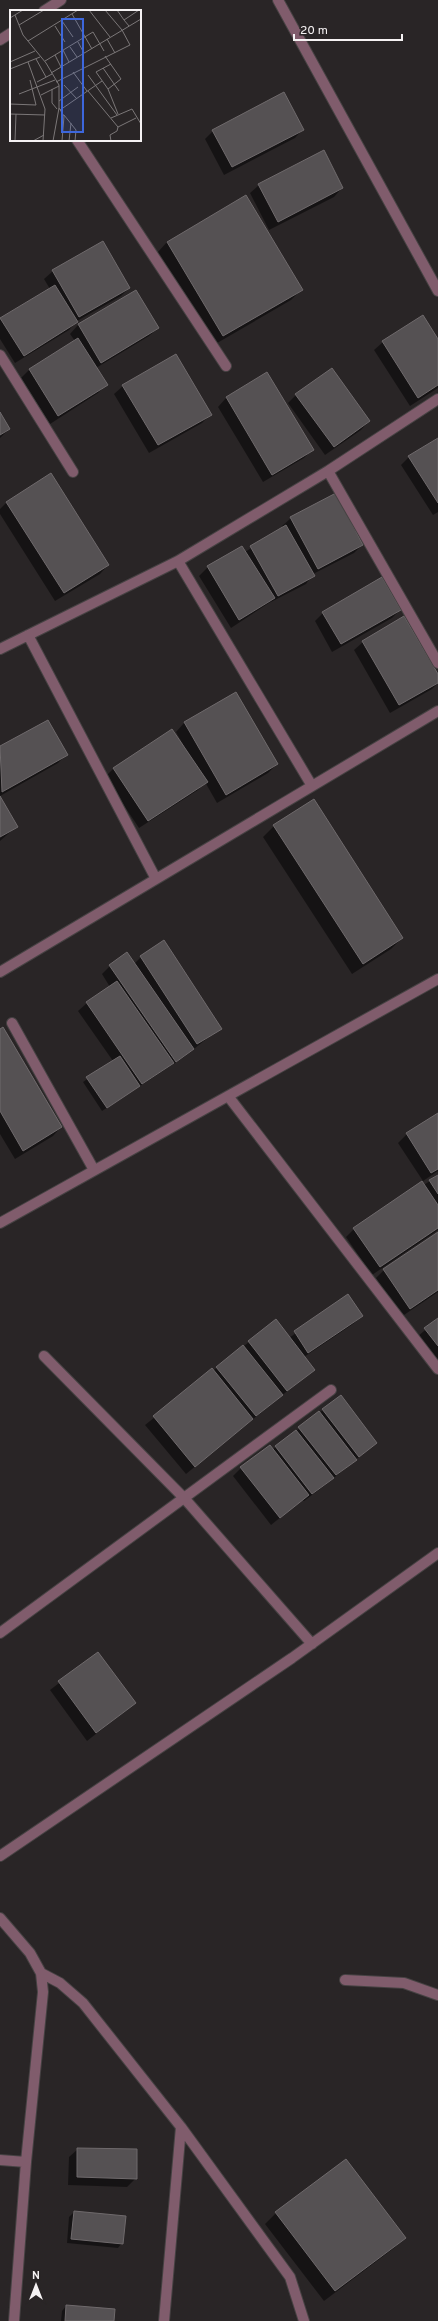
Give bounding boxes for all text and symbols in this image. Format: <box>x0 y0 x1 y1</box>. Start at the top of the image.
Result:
inset map <box>10 10 141 141</box>
scale bar <box>294 16 402 42</box>
text: 20 m <box>300 23 328 39</box>
north arrow <box>16 2265 56 2305</box>
text: N <box>32 2269 40 2283</box>

